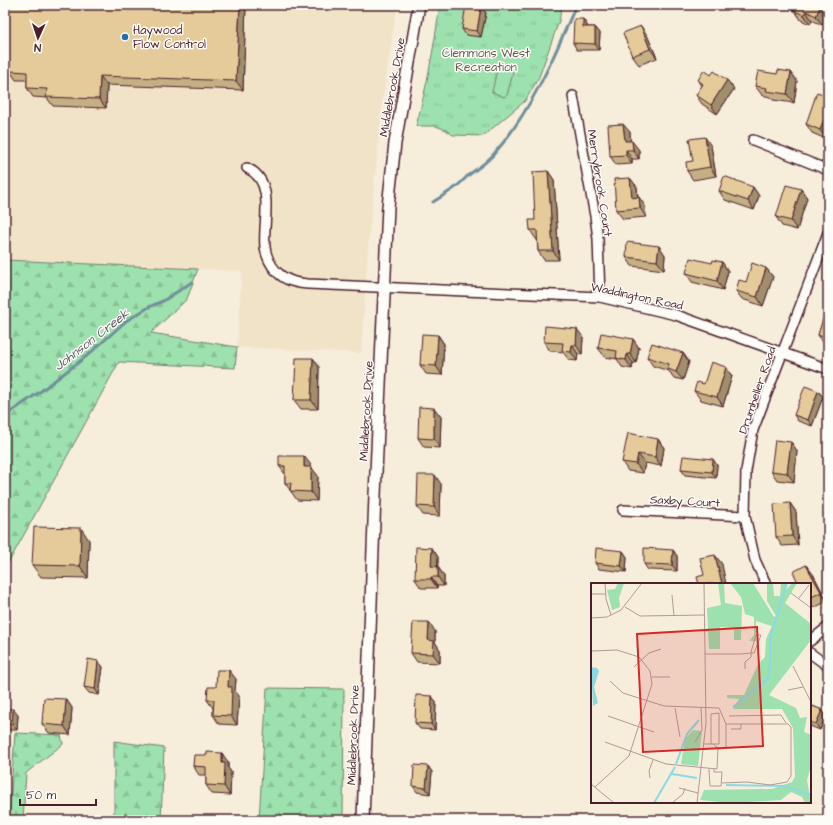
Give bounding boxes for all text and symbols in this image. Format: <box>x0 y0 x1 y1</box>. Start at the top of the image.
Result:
north arrow <box>18 18 58 58</box>
place label: Haywood Flow Control <box>133 22 206 53</box>
marker: Haywood Flow Control <box>120 32 130 42</box>
street label: Middlebrook Drive <box>375 36 410 138</box>
text: N <box>34 40 41 55</box>
park label: Clemmons West Recreation <box>442 45 530 76</box>
street label: Merrybrook Court <box>582 128 616 238</box>
street label: Waddington Road <box>589 278 684 316</box>
water label: Johnson Creek <box>50 304 134 375</box>
street label: Drumheller Road <box>735 344 780 436</box>
street label: Middlebrook Drive <box>355 360 378 462</box>
street label: Saxby Court <box>649 491 721 513</box>
inset map <box>591 583 811 803</box>
street label: Middlebrook Drive <box>343 684 364 785</box>
scale bar <box>20 781 96 807</box>
text: 50 m <box>26 787 57 804</box>

